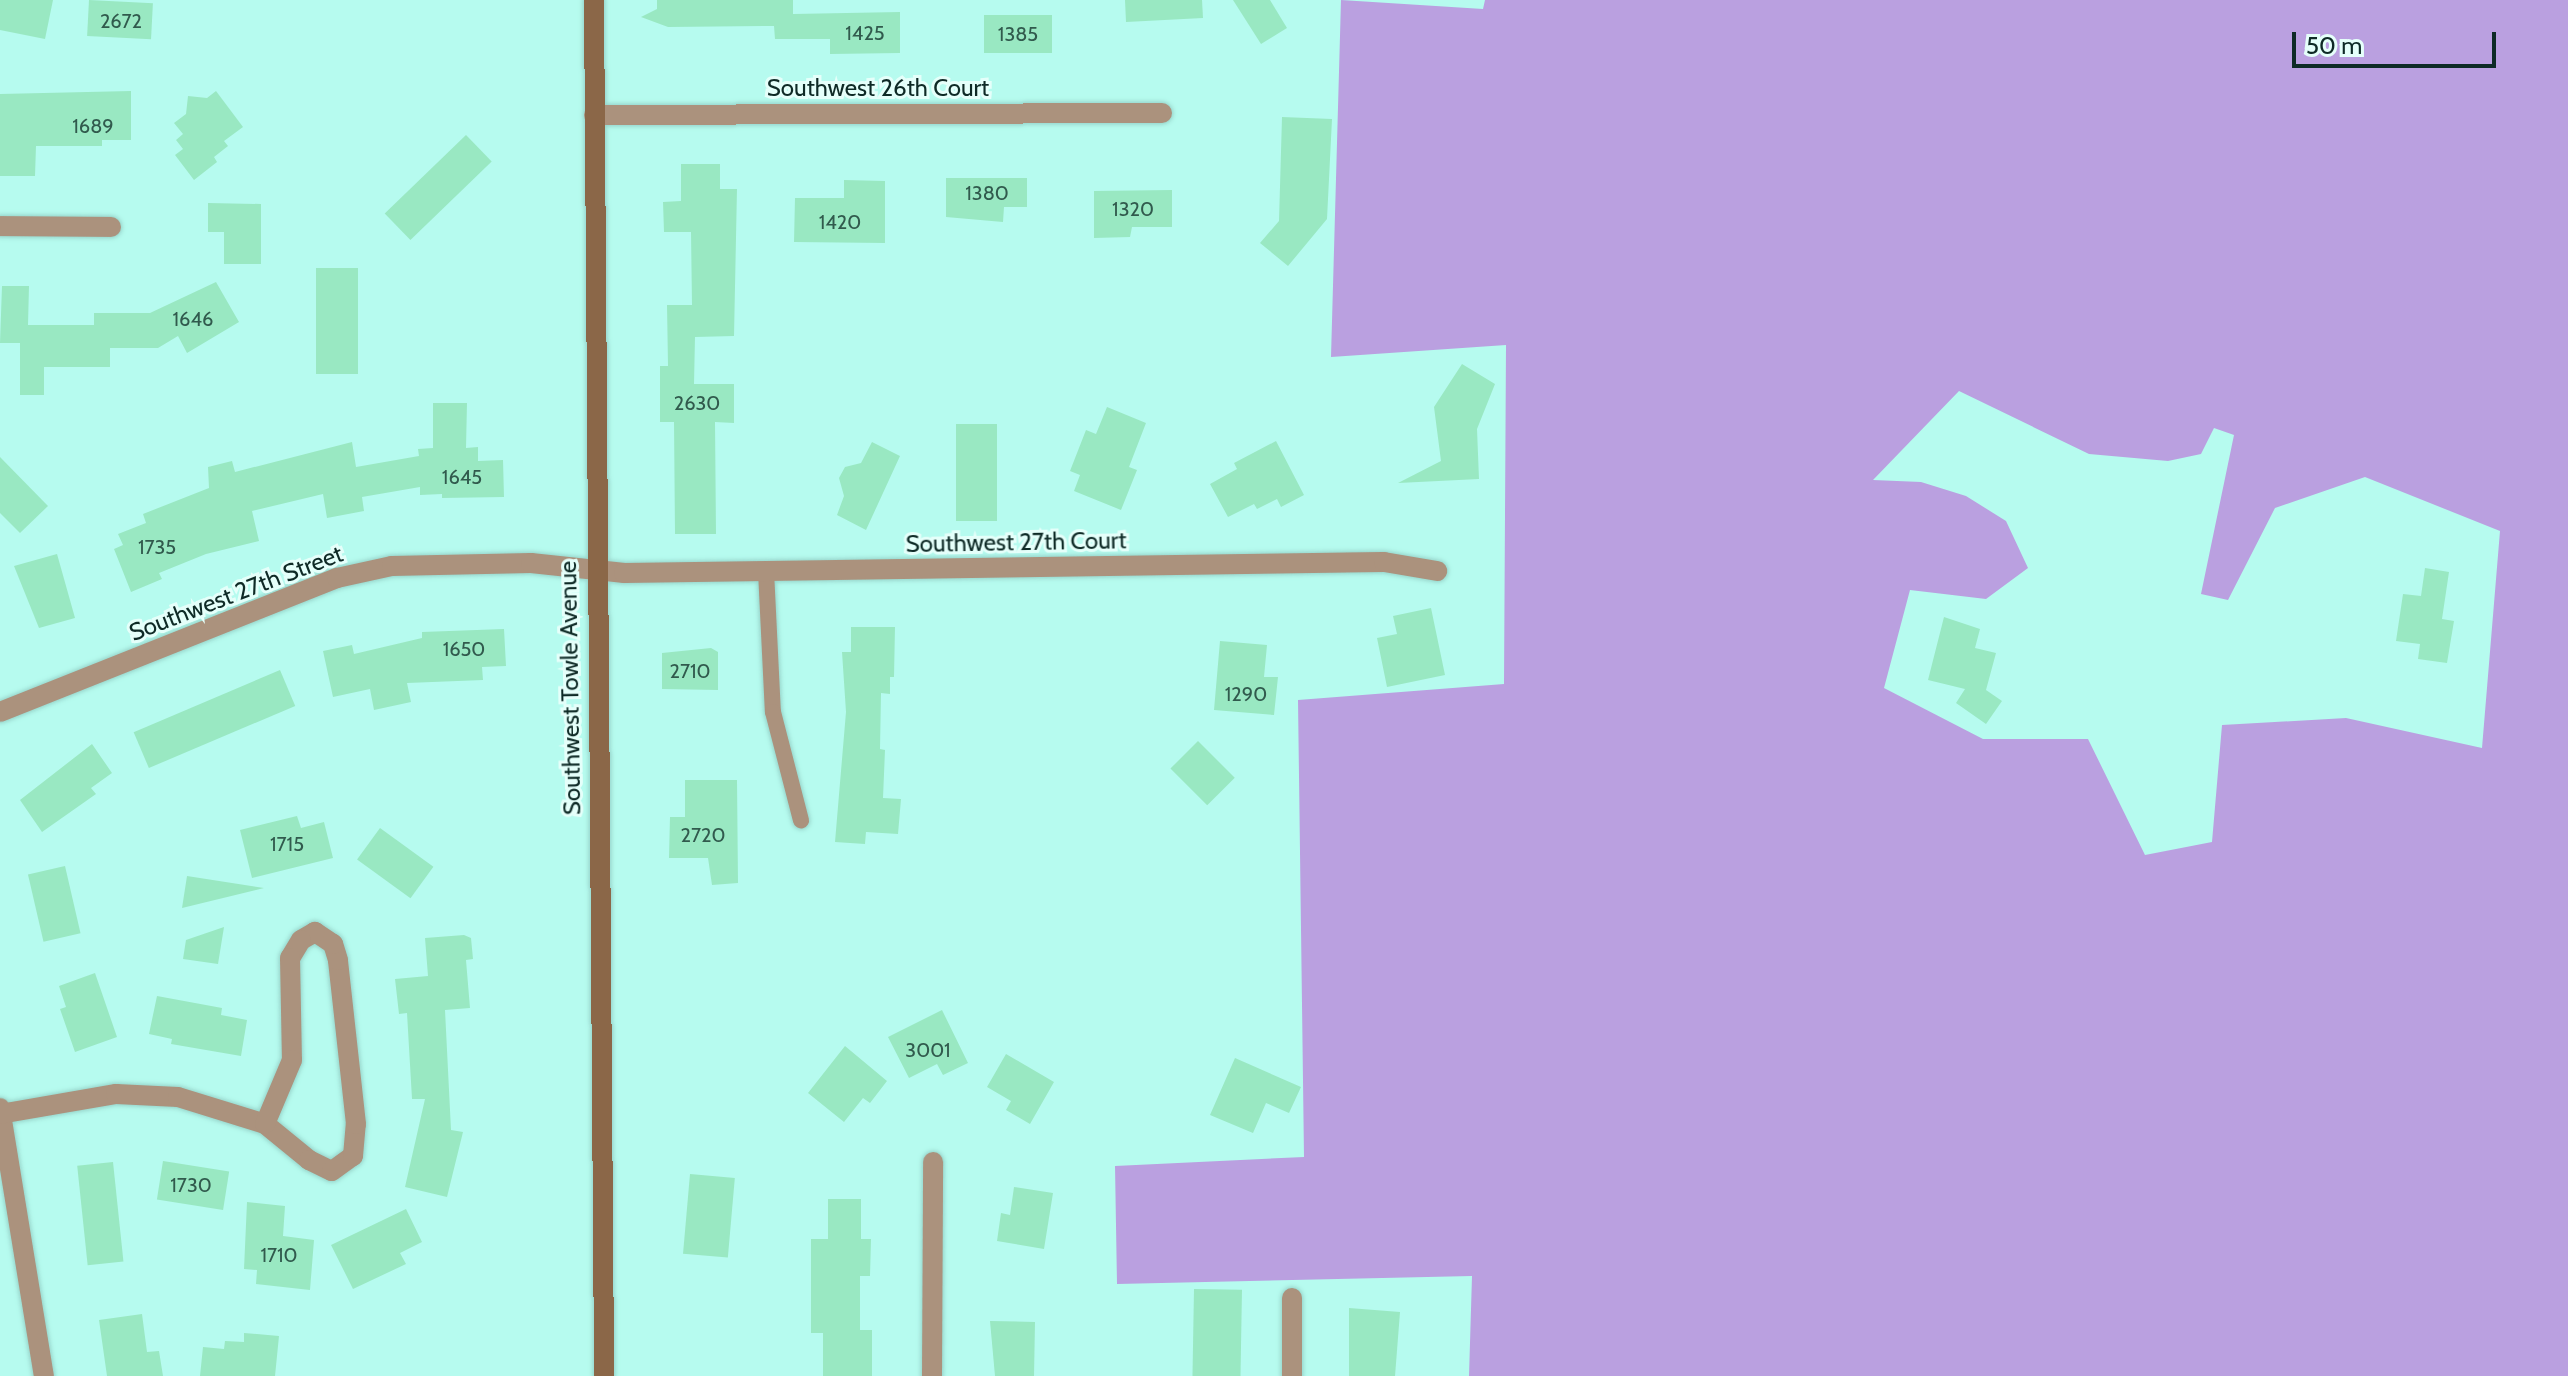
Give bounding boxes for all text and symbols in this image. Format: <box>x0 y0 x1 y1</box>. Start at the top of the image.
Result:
house number: 2672 <box>100 9 142 33</box>
scale bar <box>2296 16 2500 66</box>
house number: 1425 <box>845 21 885 45</box>
house number: 1385 <box>998 22 1038 46</box>
text: 50 m <box>2306 31 2362 60</box>
street label: Southwest 26th Court <box>767 74 989 102</box>
house number: 1689 <box>72 114 114 138</box>
house number: 1380 <box>965 181 1009 205</box>
house number: 1320 <box>1112 197 1154 221</box>
house number: 1420 <box>819 210 861 234</box>
house number: 1646 <box>173 307 213 331</box>
house number: 2630 <box>674 391 720 415</box>
house number: 1645 <box>442 465 482 489</box>
street label: Southwest 27th Court <box>905 526 1127 558</box>
house number: 1735 <box>138 535 176 559</box>
street label: Southwest 27th Street <box>125 539 347 647</box>
street label: Southwest Towle Avenue <box>553 561 587 815</box>
house number: 1650 <box>443 637 485 661</box>
house number: 2710 <box>669 659 711 683</box>
house number: 1290 <box>1225 682 1267 706</box>
house number: 2720 <box>681 823 725 847</box>
house number: 1715 <box>270 832 304 856</box>
house number: 3001 <box>905 1038 951 1062</box>
house number: 1730 <box>170 1173 212 1197</box>
house number: 1710 <box>260 1243 298 1267</box>

